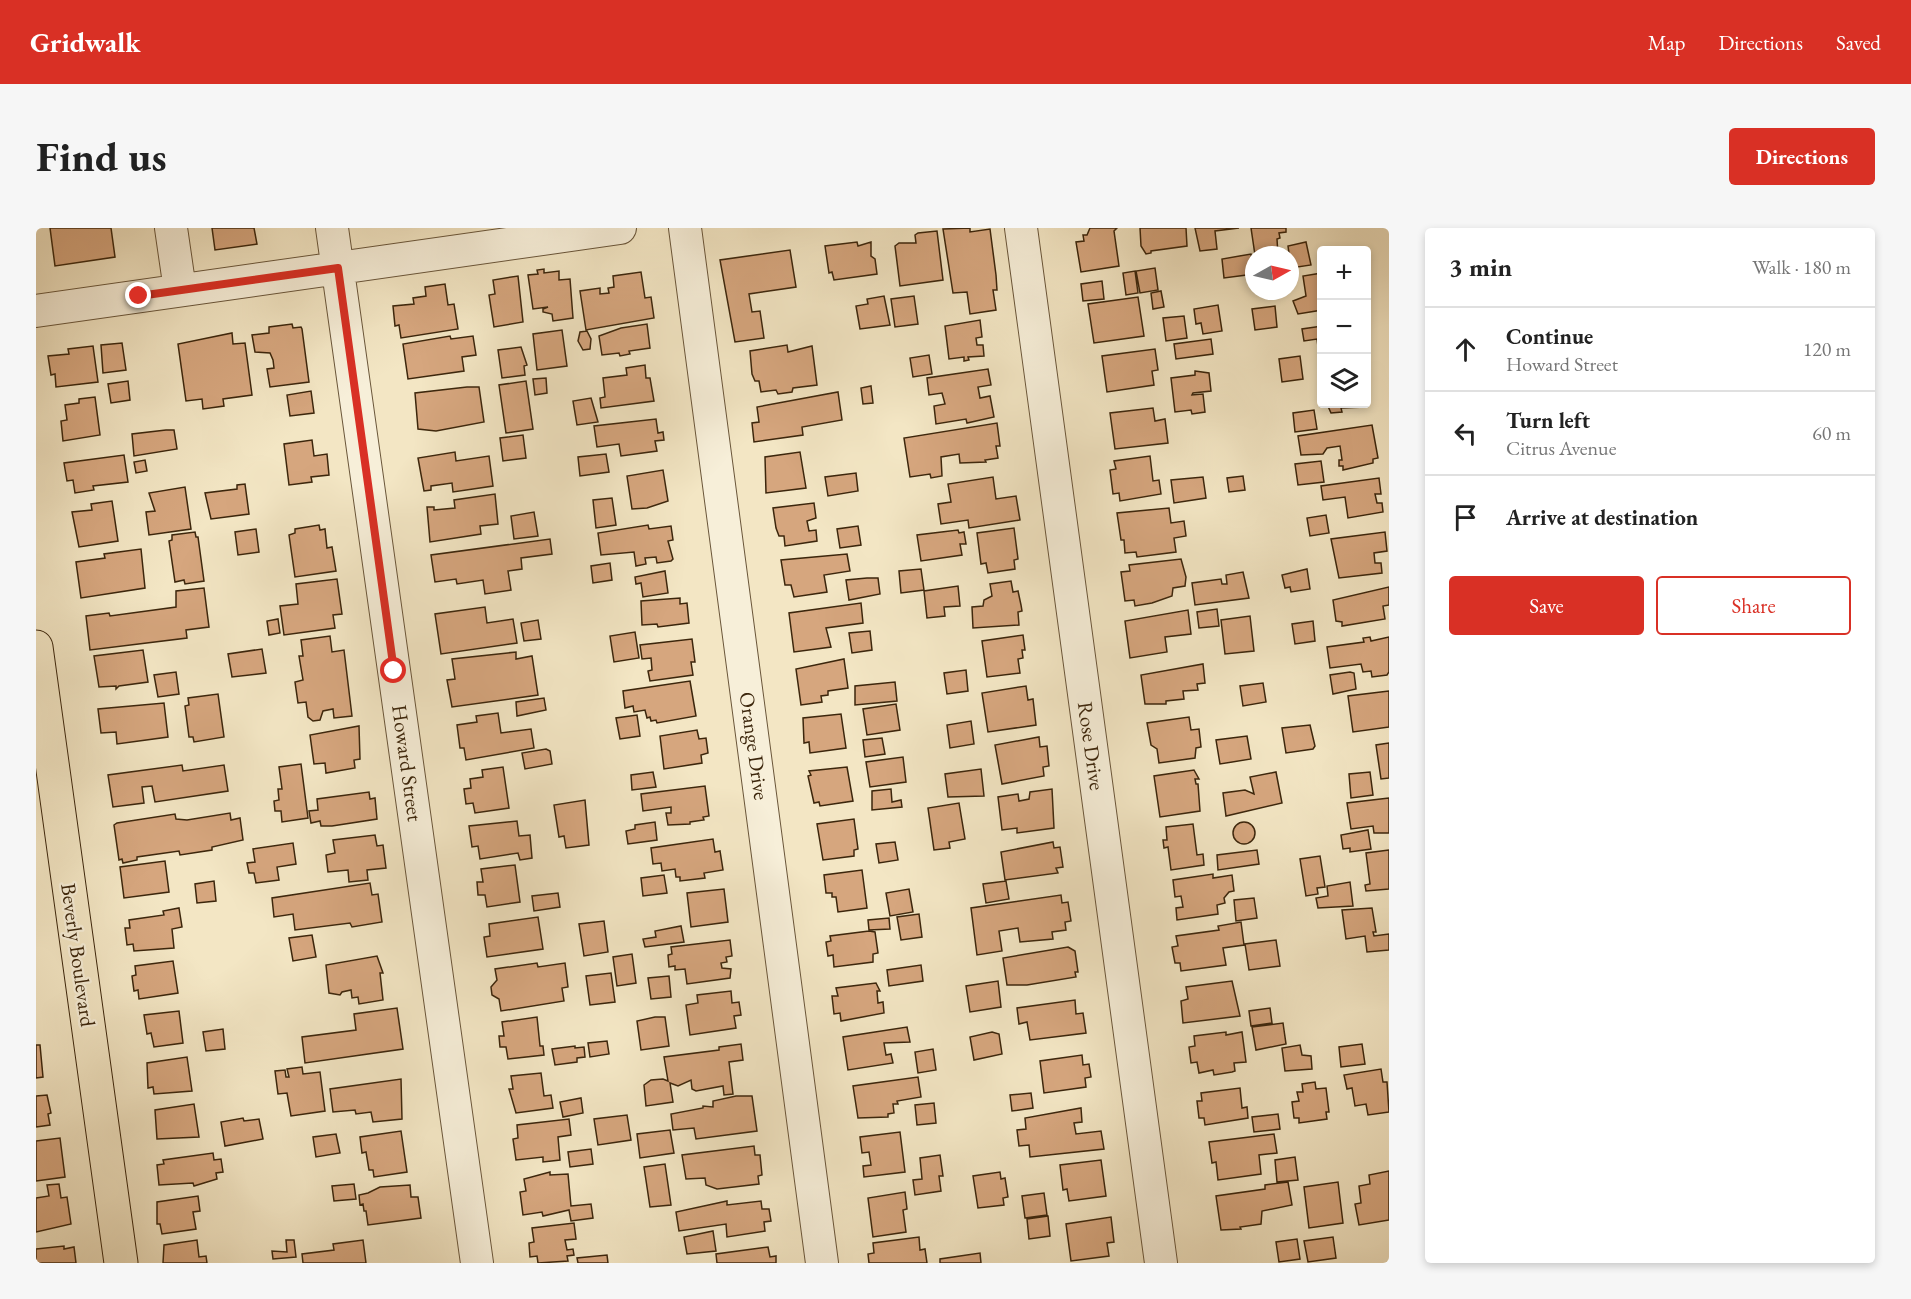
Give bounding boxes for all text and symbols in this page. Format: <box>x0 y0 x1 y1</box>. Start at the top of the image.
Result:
text: Gridwalk <box>30 24 141 60</box>
text: Map <box>1648 29 1685 56</box>
text: Directions <box>1718 29 1803 56</box>
text: Saved <box>1836 29 1881 56</box>
button: Directions <box>1729 128 1875 185</box>
text: Find us <box>36 129 167 184</box>
north arrow <box>1245 246 1299 300</box>
map controls <box>1317 246 1371 408</box>
button: + <box>1317 246 1371 300</box>
text: 3 min <box>1449 250 1512 284</box>
text: Walk · 180 m <box>1752 254 1851 280</box>
route end <box>125 282 151 308</box>
button: − <box>1317 300 1371 354</box>
text: Continue <box>1506 322 1593 351</box>
icon: ahead <box>1449 333 1482 366</box>
text: 120 m <box>1803 336 1851 362</box>
text: Howard Street <box>1506 351 1618 377</box>
button: layers <box>1317 354 1371 408</box>
text: Turn left <box>1506 406 1590 435</box>
icon: left <box>1449 417 1482 450</box>
text: 60 m <box>1812 420 1851 446</box>
text: Citrus Avenue <box>1506 435 1616 461</box>
icon: arrive <box>1449 501 1482 534</box>
text: Arrive at destination <box>1506 503 1698 532</box>
button: Save <box>1449 576 1644 635</box>
button: Share <box>1656 576 1851 635</box>
route start <box>380 657 406 683</box>
street label: Orange Drive <box>734 690 775 802</box>
street label: Rose Drive <box>1072 700 1111 792</box>
street label: Howard Street <box>386 703 429 823</box>
street label: Beverly Boulevard <box>55 881 102 1029</box>

